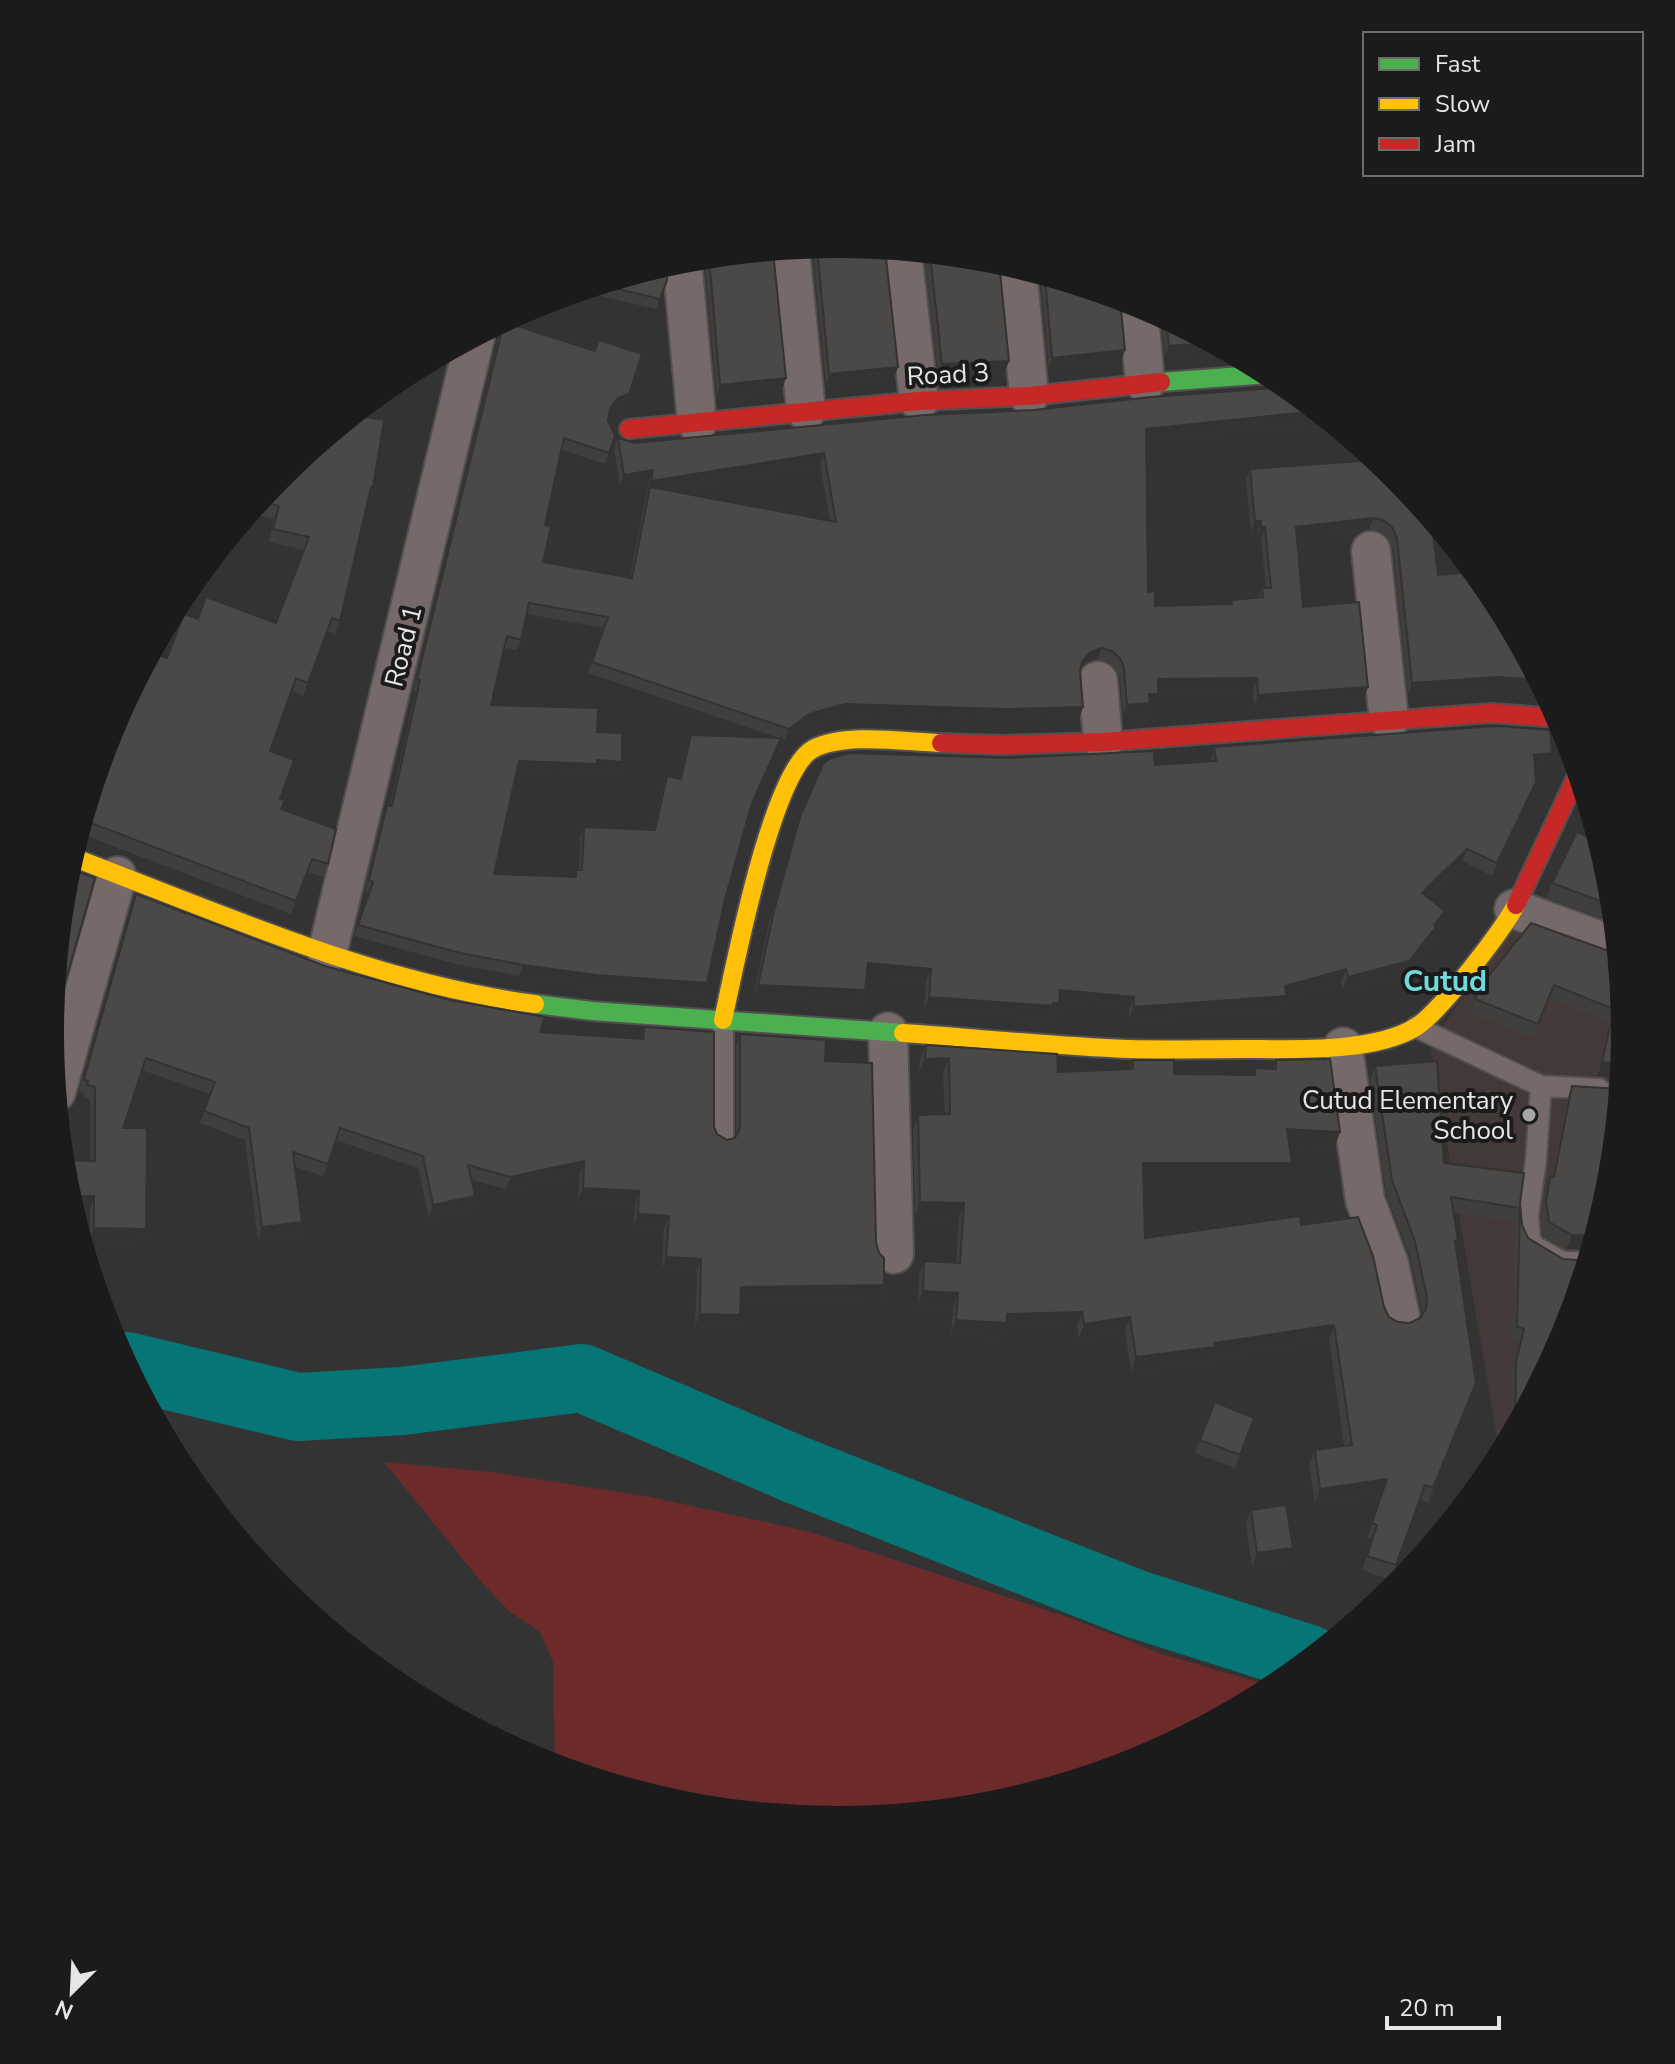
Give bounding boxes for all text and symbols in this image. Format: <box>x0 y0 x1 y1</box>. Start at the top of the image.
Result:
legend <box>1363 32 1643 176</box>
text: Fast <box>1435 48 1481 80</box>
text: Slow <box>1435 88 1490 120</box>
text: Jam <box>1434 128 1476 160</box>
street label: Road 3 <box>906 355 990 394</box>
street label: Road 1 <box>376 602 430 691</box>
district label: Cutud <box>1403 961 1487 1002</box>
place label: Cutud Elementary School <box>1302 1083 1514 1148</box>
marker: Cutud Elementary School <box>1520 1106 1538 1124</box>
north arrow <box>32 1952 112 2032</box>
scale bar <box>1387 1980 1499 2030</box>
text: N <box>51 1992 78 2026</box>
text: 20 m <box>1399 1992 1455 2024</box>

